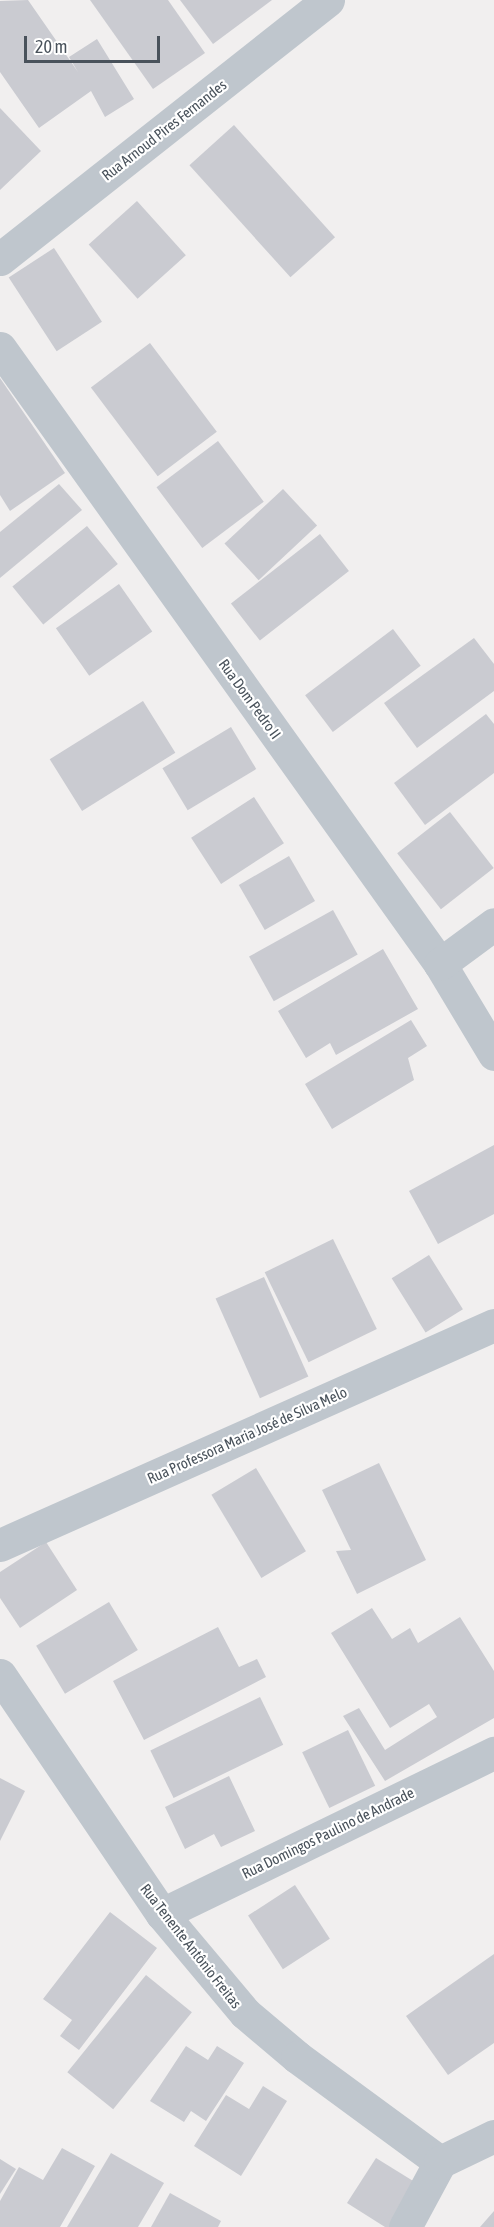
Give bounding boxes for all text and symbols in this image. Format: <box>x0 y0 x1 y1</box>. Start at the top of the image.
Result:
scale bar <box>27 24 164 62</box>
text: 20 m <box>35 36 67 57</box>
street label: Rua Arnoud Pires Fernandes <box>98 76 230 184</box>
street label: Rua Dom Pedro II <box>215 656 285 742</box>
street label: Rua Professora Maria José de Silva Melo <box>144 1383 350 1487</box>
street label: Rua Domingos Paulino de Andrade <box>239 1783 417 1883</box>
street label: Rua Tenente Antônio Freitas <box>137 1880 245 2012</box>

